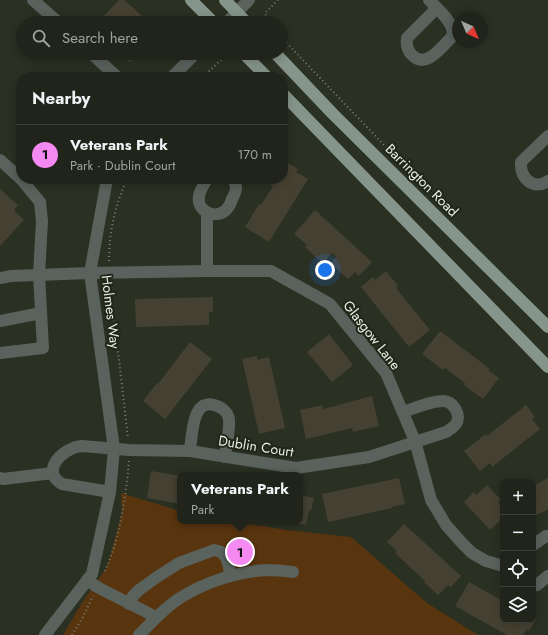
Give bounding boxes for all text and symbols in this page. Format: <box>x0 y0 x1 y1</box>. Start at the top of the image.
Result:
north arrow <box>452 12 488 48</box>
search box <box>16 16 288 60</box>
icon: search <box>30 27 52 49</box>
text: Search here <box>62 27 138 49</box>
text: Nearby <box>32 86 90 110</box>
text: Veterans Park <box>70 134 168 156</box>
street label: Barrington Road <box>381 139 463 221</box>
text: 1 <box>42 145 48 164</box>
text: 170 m <box>237 145 272 164</box>
text: Park · Dublin Court <box>70 156 175 175</box>
your location <box>315 260 335 280</box>
street label: Holmes Way <box>97 274 126 351</box>
street label: Glasgow Lane <box>339 296 405 374</box>
street label: Dublin Court <box>217 430 296 462</box>
popup <box>177 472 303 524</box>
text: Veterans Park <box>191 478 289 500</box>
map controls <box>500 479 536 623</box>
button: + <box>500 479 536 515</box>
text: Park <box>191 500 214 519</box>
button: − <box>500 515 536 551</box>
pin: 1 <box>227 537 253 567</box>
button: locate <box>500 551 536 587</box>
button: layers <box>500 587 536 623</box>

